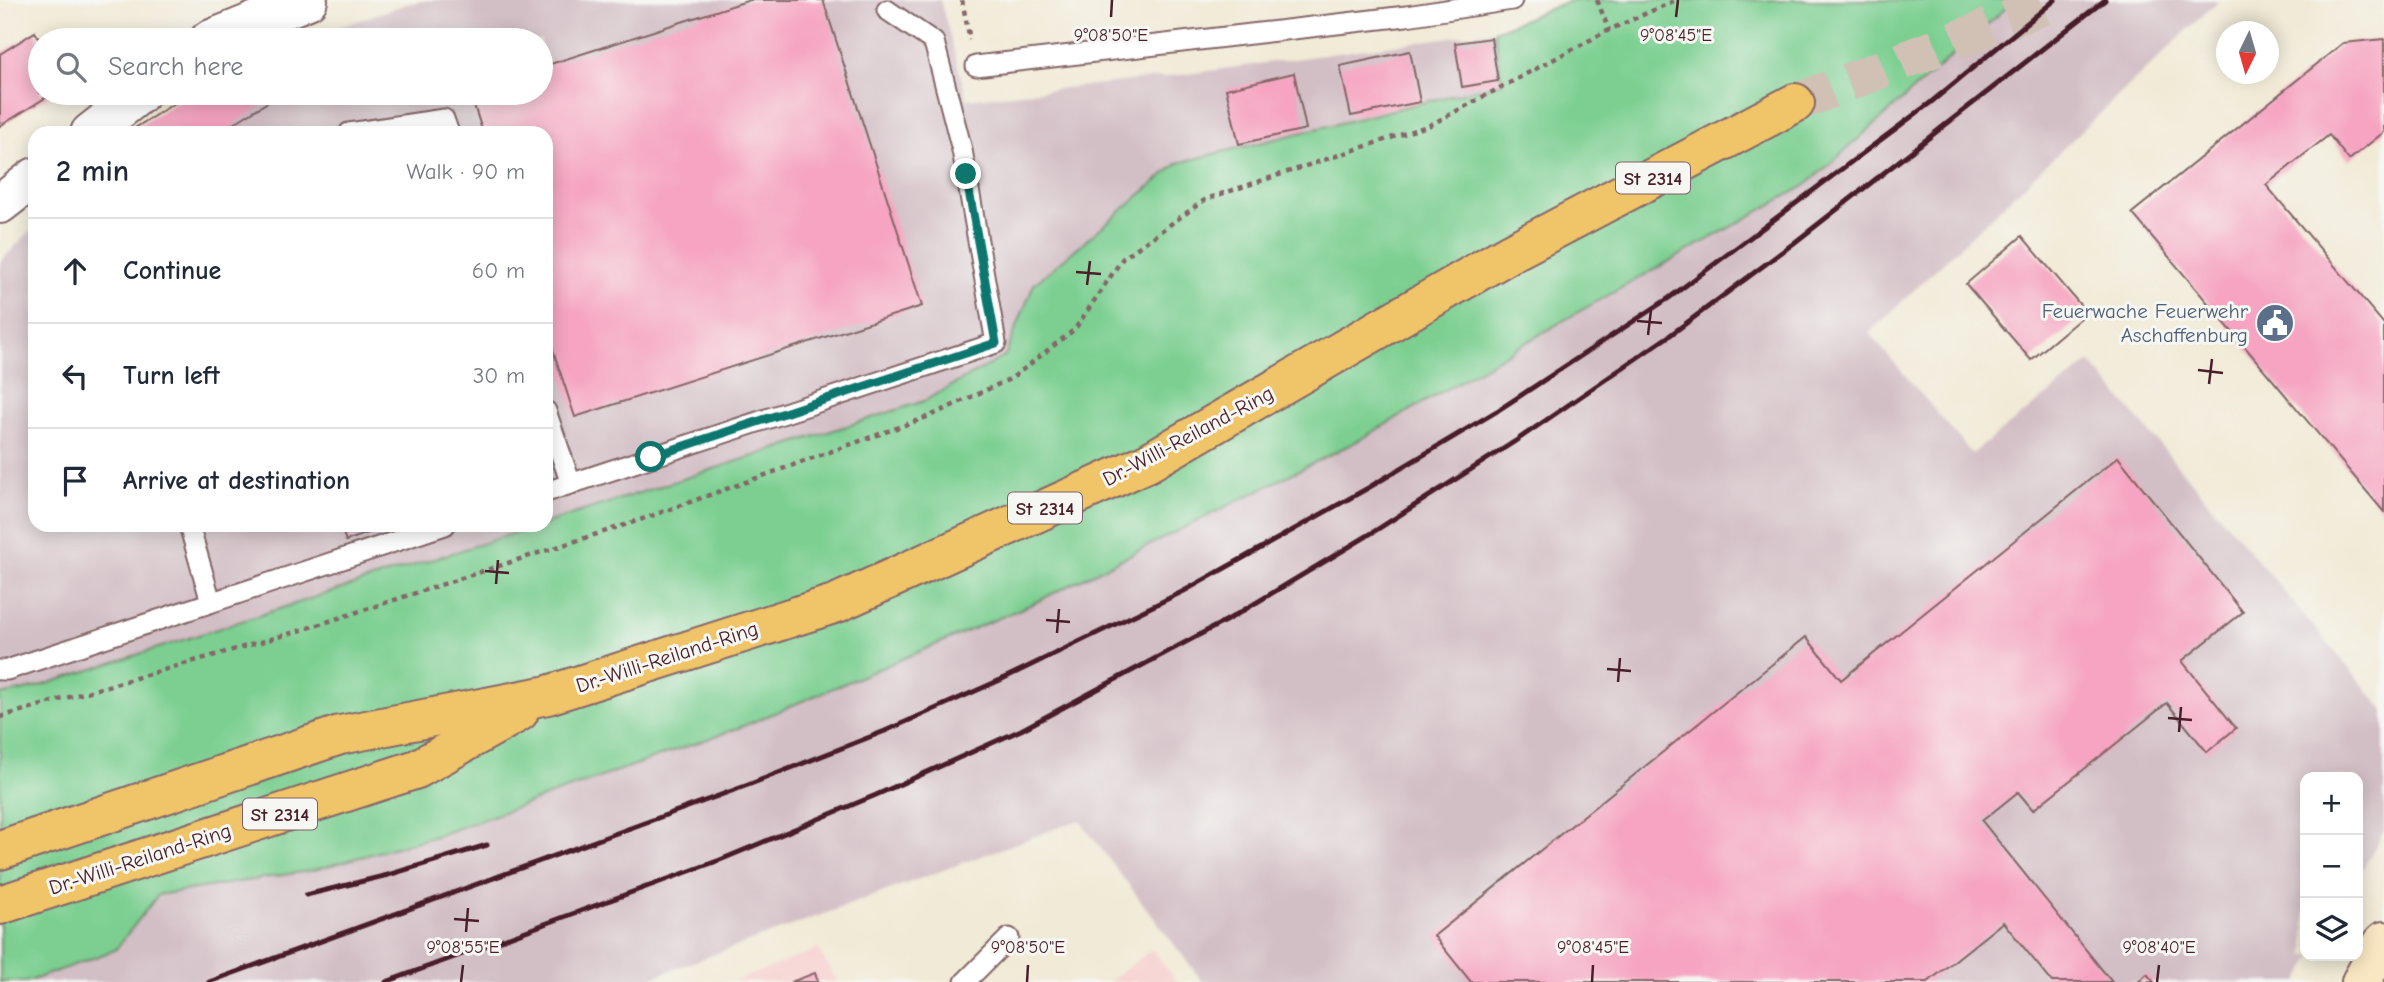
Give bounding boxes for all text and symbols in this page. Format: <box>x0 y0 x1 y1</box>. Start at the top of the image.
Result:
north arrow <box>2216 21 2279 84</box>
text: 9°08'50"E <box>1074 25 1148 46</box>
text: 9°08'45"E <box>1640 25 1712 46</box>
search box <box>28 28 553 105</box>
icon: search <box>52 48 90 86</box>
text: Search here <box>108 52 243 82</box>
text: 2 min <box>56 154 129 189</box>
text: Walk · 90 m <box>406 158 525 185</box>
route end <box>950 158 981 189</box>
road number: St 2314 <box>1616 162 1690 194</box>
icon: ahead <box>56 252 94 290</box>
text: Continue <box>123 256 221 286</box>
text: 60 m <box>472 257 525 284</box>
place label: Feuerwache Feuerwehr Aschaffenburg <box>2042 299 2249 347</box>
public building icon: Feuerwache Feuerwehr Aschaffenburg <box>2254 302 2296 344</box>
icon: left <box>56 357 94 395</box>
text: Turn left <box>123 361 220 391</box>
text: 30 m <box>473 362 525 389</box>
street label: Dr.-Willi-Reiland-Ring <box>1098 381 1278 491</box>
route start <box>635 441 666 472</box>
icon: arrive <box>56 462 94 500</box>
text: Arrive at destination <box>123 466 350 496</box>
road number: St 2314 <box>1008 492 1082 524</box>
street label: Dr.-Willi-Reiland-Ring <box>573 616 761 698</box>
map controls <box>2300 772 2363 961</box>
button: + <box>2300 772 2363 835</box>
road number: St 2314 <box>243 799 317 830</box>
street label: Dr.-Willi-Reiland-Ring <box>46 818 234 900</box>
button: − <box>2300 835 2363 898</box>
button: layers <box>2300 898 2363 961</box>
text: 9°08'55"E <box>426 937 500 958</box>
text: 9°08'50"E <box>991 937 1065 958</box>
text: 9°08'45"E <box>1557 937 1629 958</box>
text: 9°08'40"E <box>2122 937 2196 958</box>

